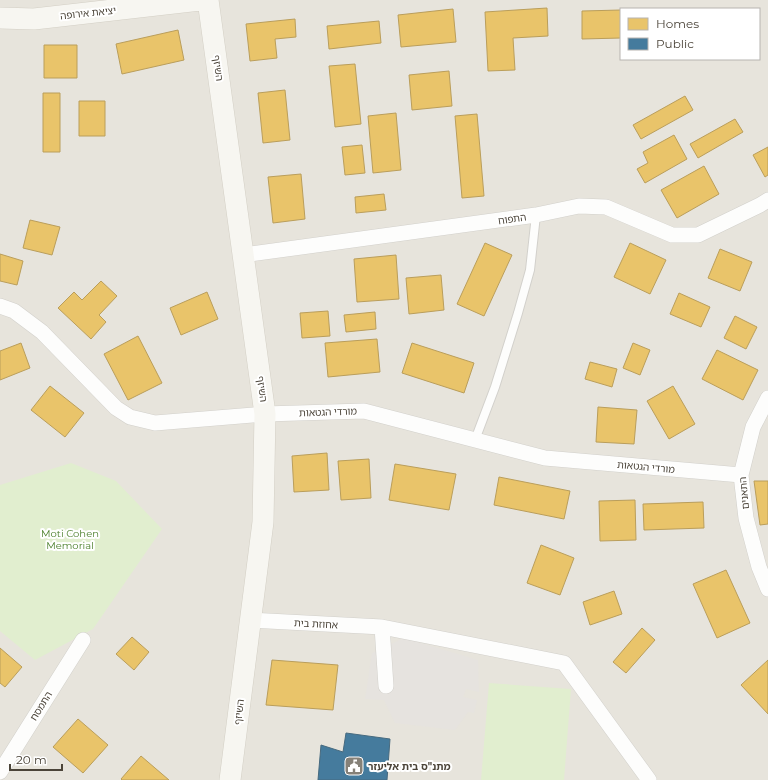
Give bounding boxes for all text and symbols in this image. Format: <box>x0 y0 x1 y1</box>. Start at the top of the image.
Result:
street label: יציאת אירופה <box>59 4 117 22</box>
legend <box>620 8 760 60</box>
text: Homes <box>656 16 699 31</box>
text: Public <box>656 36 694 51</box>
street label: השיזף <box>210 54 226 82</box>
street label: התפוח <box>497 211 527 227</box>
street label: השיזף <box>254 375 270 403</box>
street label: מורדי הגטאות <box>299 404 358 420</box>
street label: מורדי הגטאות <box>617 458 676 476</box>
street label: התאנים <box>736 476 752 510</box>
park label: Moti Cohen Memorial <box>41 527 99 552</box>
street label: אחוזת בית <box>294 616 338 632</box>
street label: התמסח <box>27 689 55 723</box>
street label: השיזף <box>231 698 247 726</box>
scale bar <box>10 746 62 772</box>
text: 20 m <box>16 752 47 767</box>
public building icon: מתנ"ס בית אליעזר <box>343 755 365 777</box>
place label: מתנ"ס בית אליעזר <box>368 760 450 773</box>

